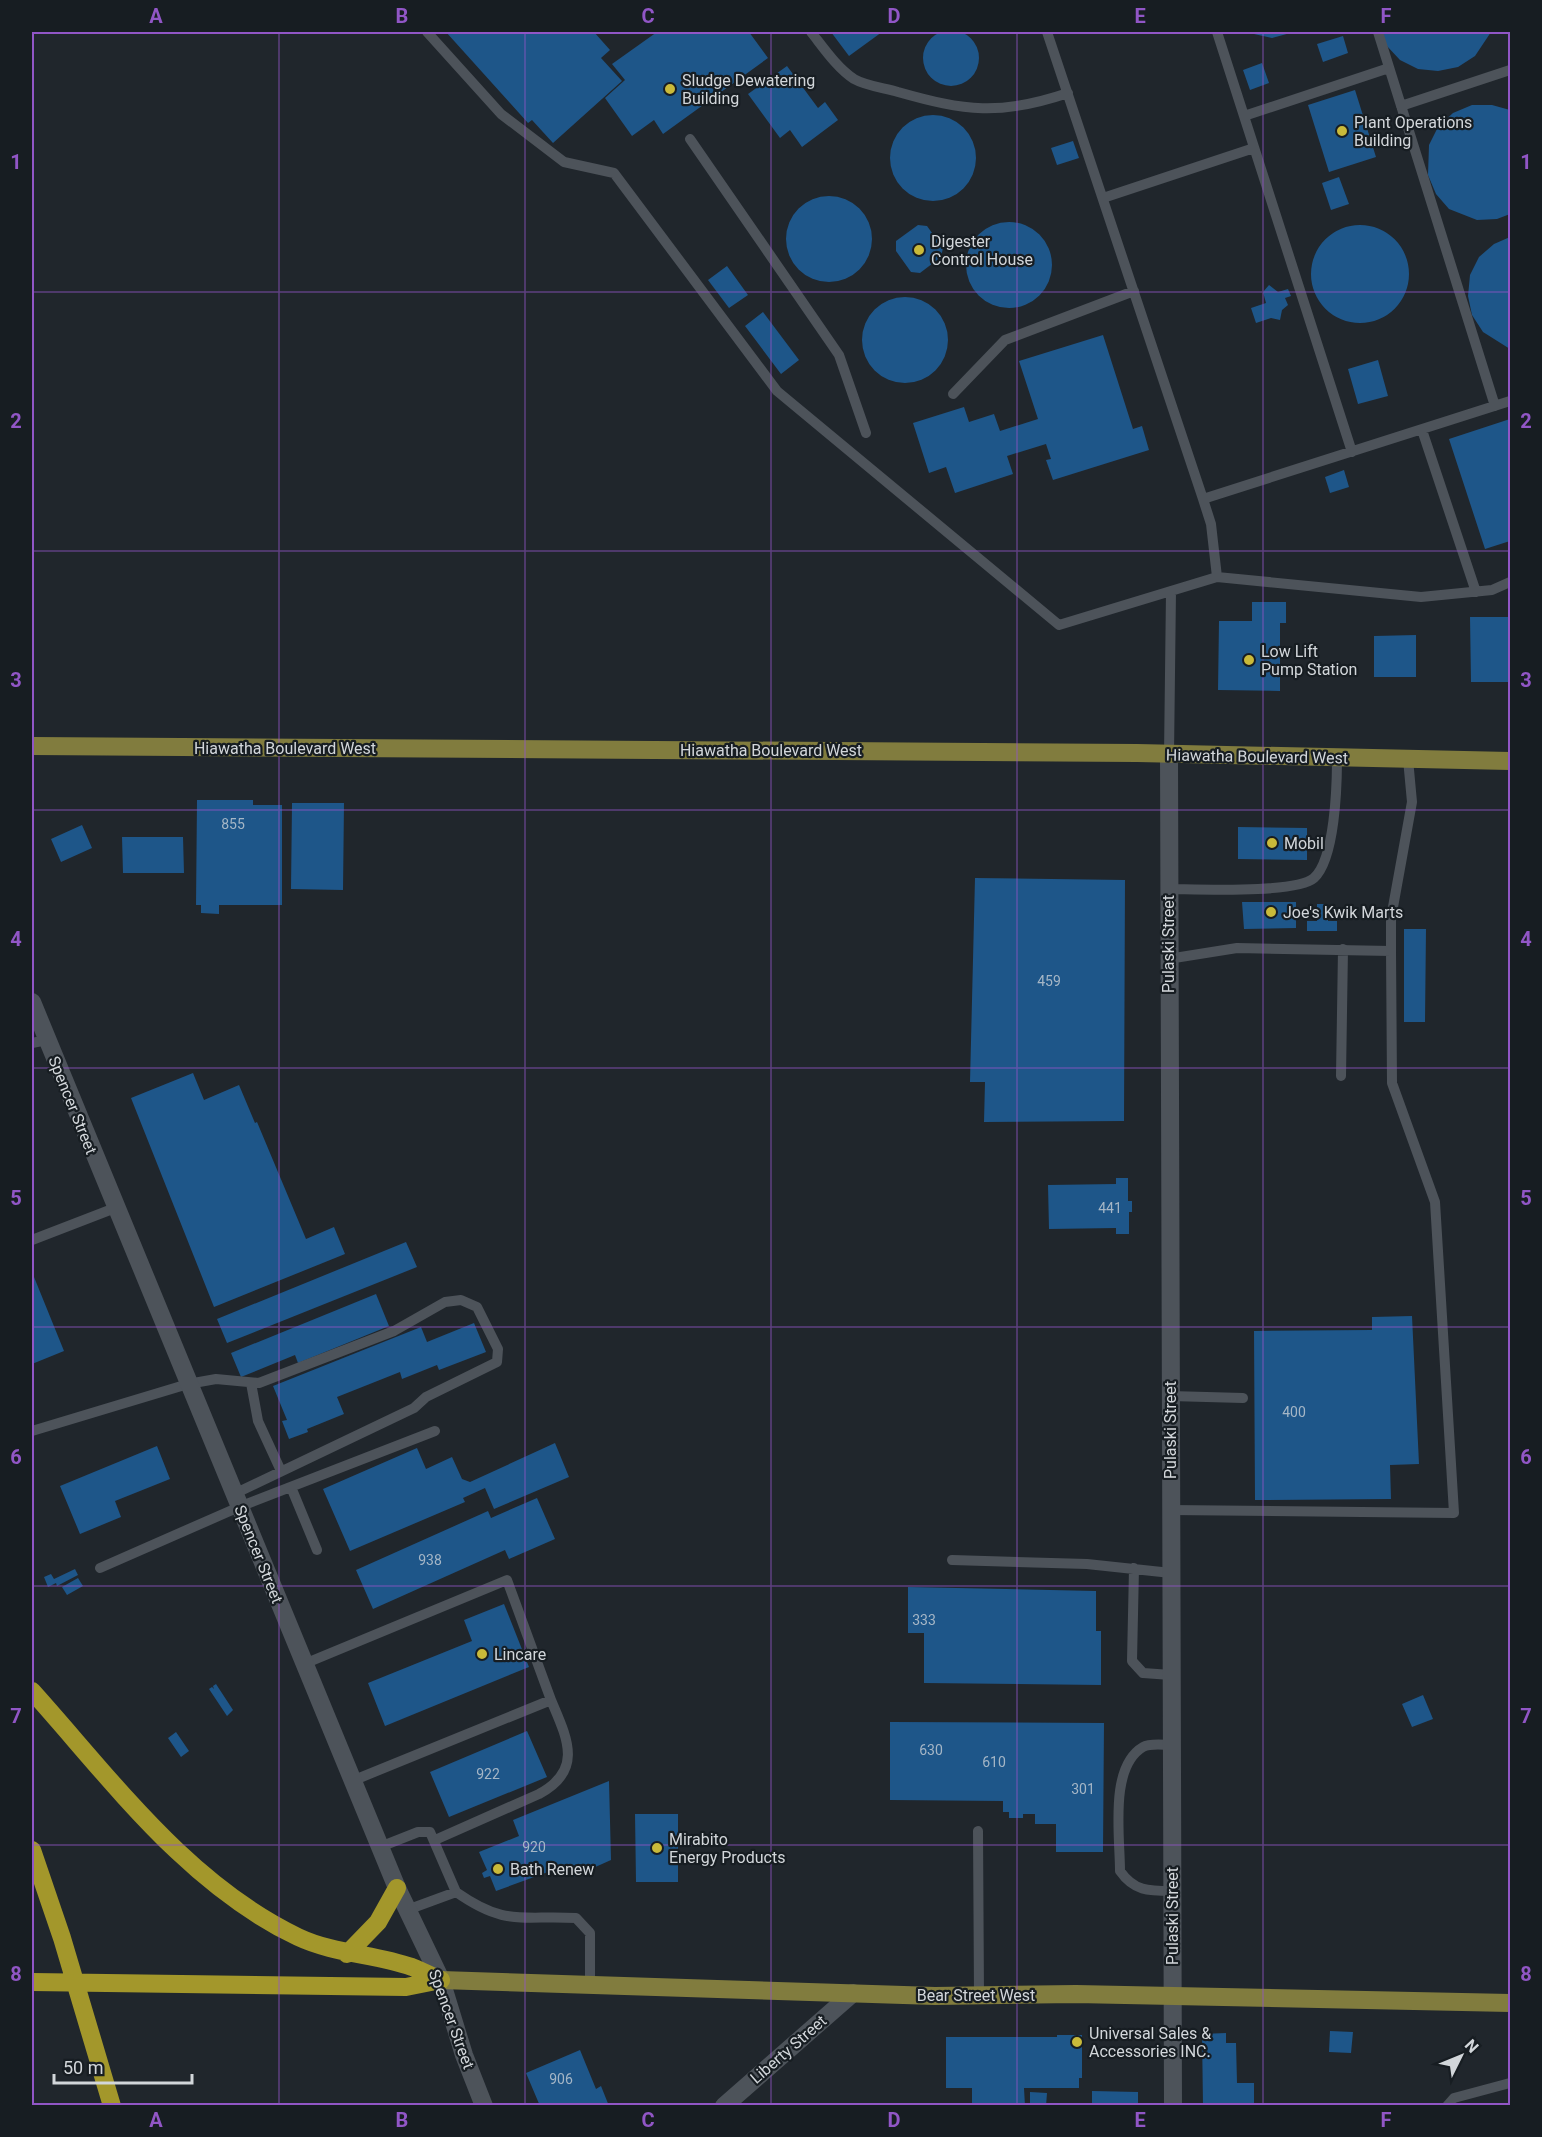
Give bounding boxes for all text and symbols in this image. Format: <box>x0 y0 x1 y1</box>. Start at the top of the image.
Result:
text: A <box>149 4 163 28</box>
text: B <box>396 4 408 28</box>
text: C <box>641 4 655 28</box>
text: D <box>888 4 901 28</box>
text: E <box>1134 4 1146 28</box>
text: F <box>1381 4 1392 28</box>
place label: Sludge Dewatering Building <box>682 71 815 108</box>
marker: Sludge Dewatering Building <box>663 82 677 96</box>
place label: Plant Operations Building <box>1354 113 1472 150</box>
marker: Plant Operations Building <box>1335 124 1349 138</box>
text: 1 <box>10 150 22 174</box>
text: 1 <box>1520 150 1532 174</box>
place label: Digester Control House <box>931 232 1033 269</box>
marker: Digester Control House <box>912 243 926 257</box>
text: 2 <box>10 409 22 433</box>
text: 2 <box>1520 409 1532 433</box>
place label: Low Lift Pump Station <box>1261 642 1357 679</box>
marker: Low Lift Pump Station <box>1242 653 1256 667</box>
text: 3 <box>10 668 22 692</box>
text: 3 <box>1520 668 1532 692</box>
street label: Hiawatha Boulevard West <box>194 739 376 758</box>
street label: Hiawatha Boulevard West <box>680 741 862 760</box>
street label: Hiawatha Boulevard West <box>1166 745 1348 768</box>
house number: 855 <box>221 816 245 832</box>
place label: Mobil <box>1284 834 1324 853</box>
marker: Mobil <box>1265 836 1279 850</box>
street label: Pulaski Street <box>1159 895 1178 993</box>
place label: Joe's Kwik Marts <box>1283 903 1403 922</box>
marker: Joe's Kwik Marts <box>1264 905 1278 919</box>
text: 4 <box>10 927 22 951</box>
text: 4 <box>1520 927 1532 951</box>
house number: 459 <box>1037 973 1061 989</box>
street label: Spencer Street <box>44 1053 101 1157</box>
text: 5 <box>10 1186 22 1210</box>
text: 5 <box>1520 1186 1532 1210</box>
house number: 441 <box>1098 1200 1122 1216</box>
street label: Pulaski Street <box>1161 1381 1180 1479</box>
house number: 400 <box>1282 1404 1306 1420</box>
text: 6 <box>10 1445 22 1469</box>
text: 6 <box>1520 1445 1532 1469</box>
street label: Spencer Street <box>230 1502 287 1606</box>
house number: 938 <box>418 1552 442 1568</box>
house number: 333 <box>912 1612 936 1628</box>
place label: Lincare <box>494 1645 546 1664</box>
marker: Lincare <box>475 1647 489 1661</box>
text: 7 <box>10 1704 22 1728</box>
text: 7 <box>1520 1704 1532 1728</box>
house number: 630 <box>919 1742 943 1758</box>
house number: 610 <box>982 1754 1006 1770</box>
house number: 922 <box>476 1766 500 1782</box>
house number: 301 <box>1071 1781 1095 1797</box>
place label: Mirabito Energy Products <box>669 1830 785 1867</box>
house number: 920 <box>522 1839 546 1855</box>
marker: Mirabito Energy Products <box>650 1841 664 1855</box>
place label: Bath Renew <box>510 1860 594 1879</box>
marker: Bath Renew <box>491 1862 505 1876</box>
street label: Pulaski Street <box>1163 1867 1182 1965</box>
text: 8 <box>10 1962 22 1986</box>
text: 8 <box>1520 1962 1532 1986</box>
street label: Spencer Street <box>425 1967 478 2071</box>
street label: Bear Street West <box>917 1986 1035 2005</box>
street label: Liberty Street <box>746 2011 830 2088</box>
place label: Universal Sales & Accessories INC. <box>1089 2024 1211 2061</box>
north arrow <box>1431 2026 1491 2086</box>
marker: Universal Sales & Accessories INC. <box>1070 2035 1084 2049</box>
text: N <box>1461 2036 1482 2057</box>
scale bar <box>54 2047 192 2085</box>
text: 50 m <box>63 2057 103 2078</box>
house number: 906 <box>549 2071 573 2087</box>
text: A <box>149 2108 163 2132</box>
text: B <box>396 2108 408 2132</box>
text: C <box>641 2108 655 2132</box>
text: D <box>888 2108 901 2132</box>
text: E <box>1134 2108 1146 2132</box>
text: F <box>1381 2108 1392 2132</box>

